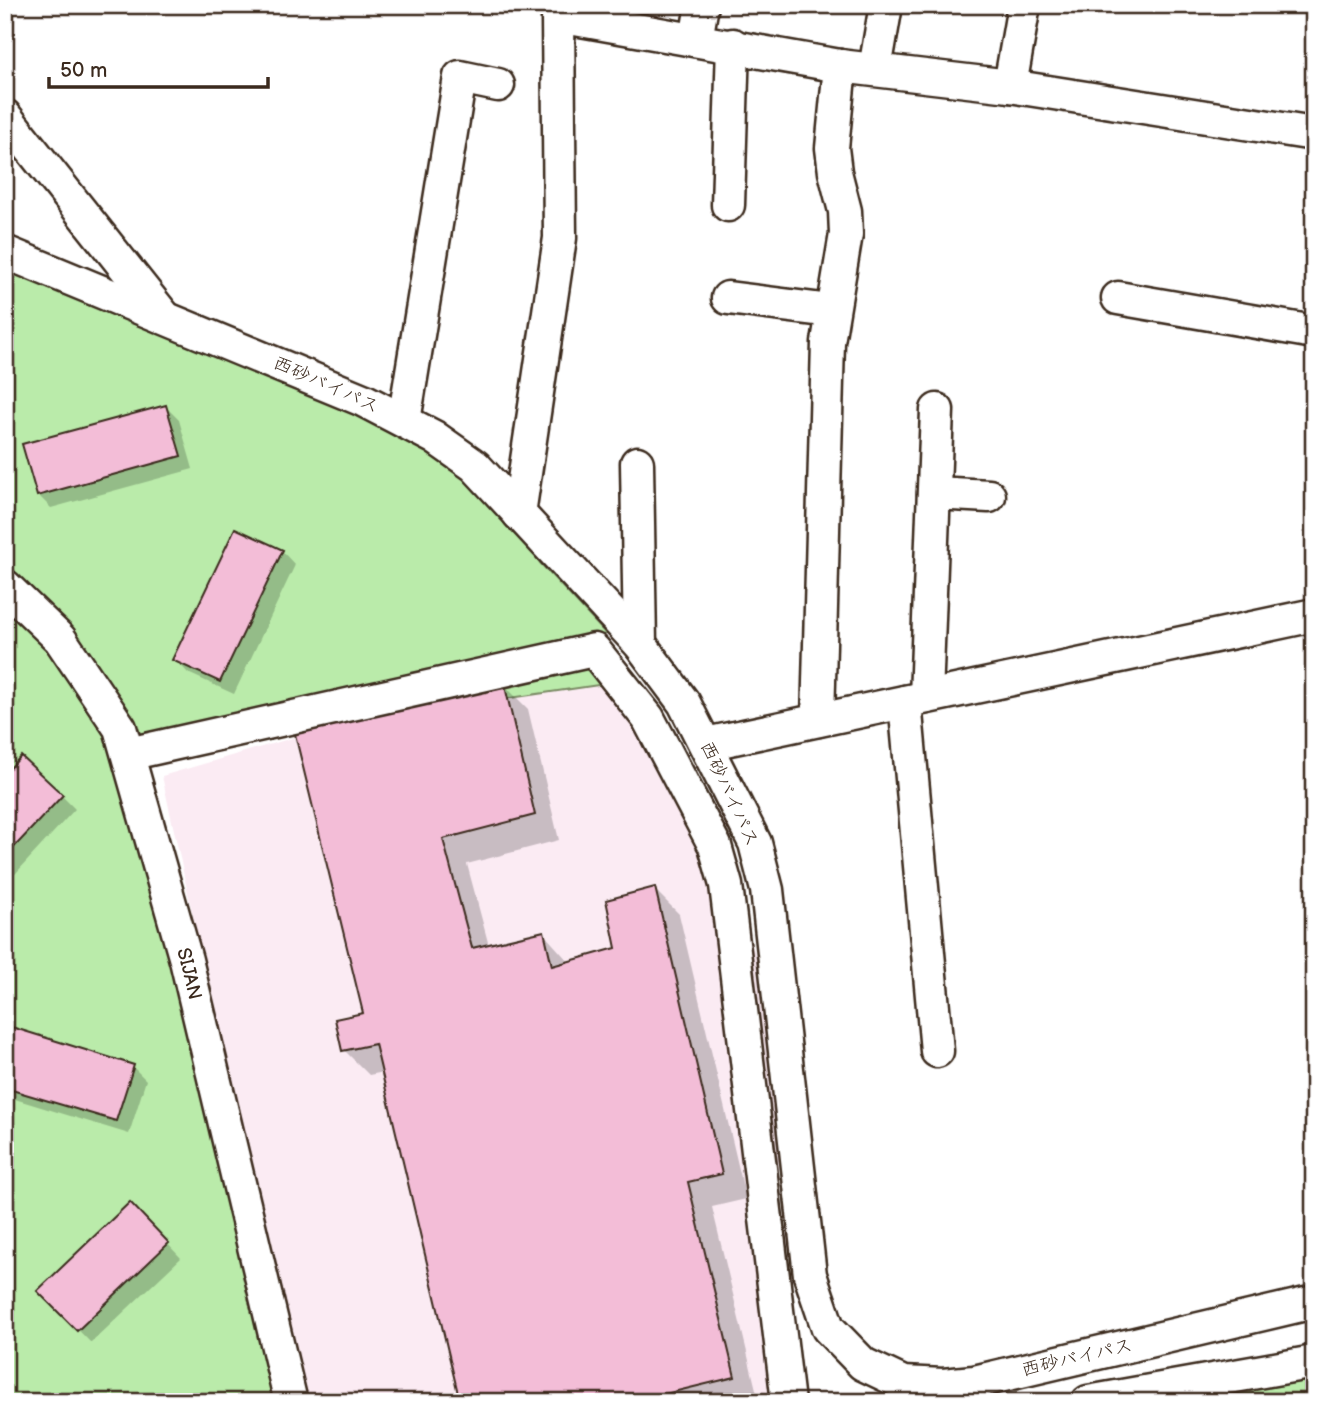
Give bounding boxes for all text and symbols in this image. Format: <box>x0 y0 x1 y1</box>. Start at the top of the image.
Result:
scale bar <box>49 46 268 90</box>
text: 50 m <box>60 58 107 83</box>
street label: 西砂バイパス <box>269 351 383 419</box>
street label: 西砂バイパス <box>695 738 763 850</box>
street label: SIJAN <box>172 945 206 1002</box>
street label: 西砂バイパス <box>1019 1334 1135 1382</box>

